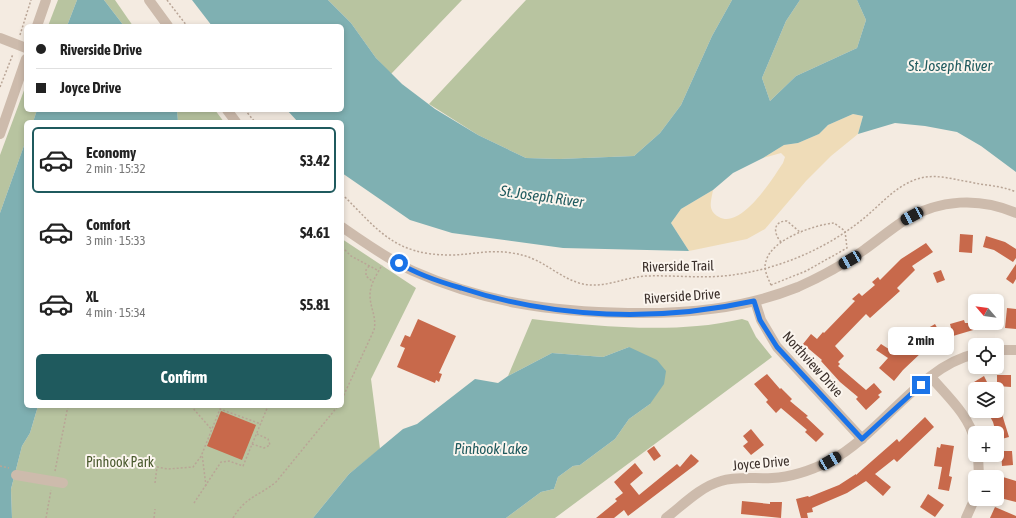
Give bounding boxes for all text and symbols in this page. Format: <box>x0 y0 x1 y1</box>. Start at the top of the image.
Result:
text: Riverside Drive <box>60 41 142 58</box>
water label: St. Joseph River <box>907 57 993 74</box>
text: Joyce Drive <box>60 79 121 96</box>
icon: car <box>38 142 74 178</box>
text: Economy <box>86 144 136 161</box>
text: $3.42 <box>300 152 330 169</box>
text: 2 min · 15:32 <box>86 161 146 176</box>
water label: St. Joseph River <box>498 182 585 210</box>
car <box>899 205 925 227</box>
icon: car <box>38 214 74 250</box>
text: Comfort <box>86 216 130 233</box>
text: $4.61 <box>300 224 330 241</box>
text: 3 min · 15:33 <box>86 233 146 248</box>
car <box>837 249 863 271</box>
route start <box>390 254 408 272</box>
street label: Riverside Trail <box>642 257 714 275</box>
street label: Riverside Drive <box>643 285 721 307</box>
icon: car <box>38 286 74 322</box>
text: XL <box>86 288 99 305</box>
north arrow <box>968 294 1004 330</box>
map controls <box>968 294 1004 506</box>
text: $5.81 <box>300 296 330 313</box>
text: 4 min · 15:34 <box>86 305 146 320</box>
callout: 2 min <box>888 327 954 355</box>
street label: Northview Drive <box>780 328 846 400</box>
text: 2 min <box>908 333 934 348</box>
button: locate <box>968 338 1004 374</box>
button: Confirm <box>36 354 332 400</box>
route end <box>912 376 930 394</box>
button: layers <box>968 382 1004 418</box>
button: + <box>968 426 1004 462</box>
water label: Pinhook Lake <box>454 440 528 457</box>
car <box>817 450 843 472</box>
street label: Joyce Drive <box>732 453 790 473</box>
park label: Pinhook Park <box>86 454 154 470</box>
button: − <box>968 470 1004 506</box>

